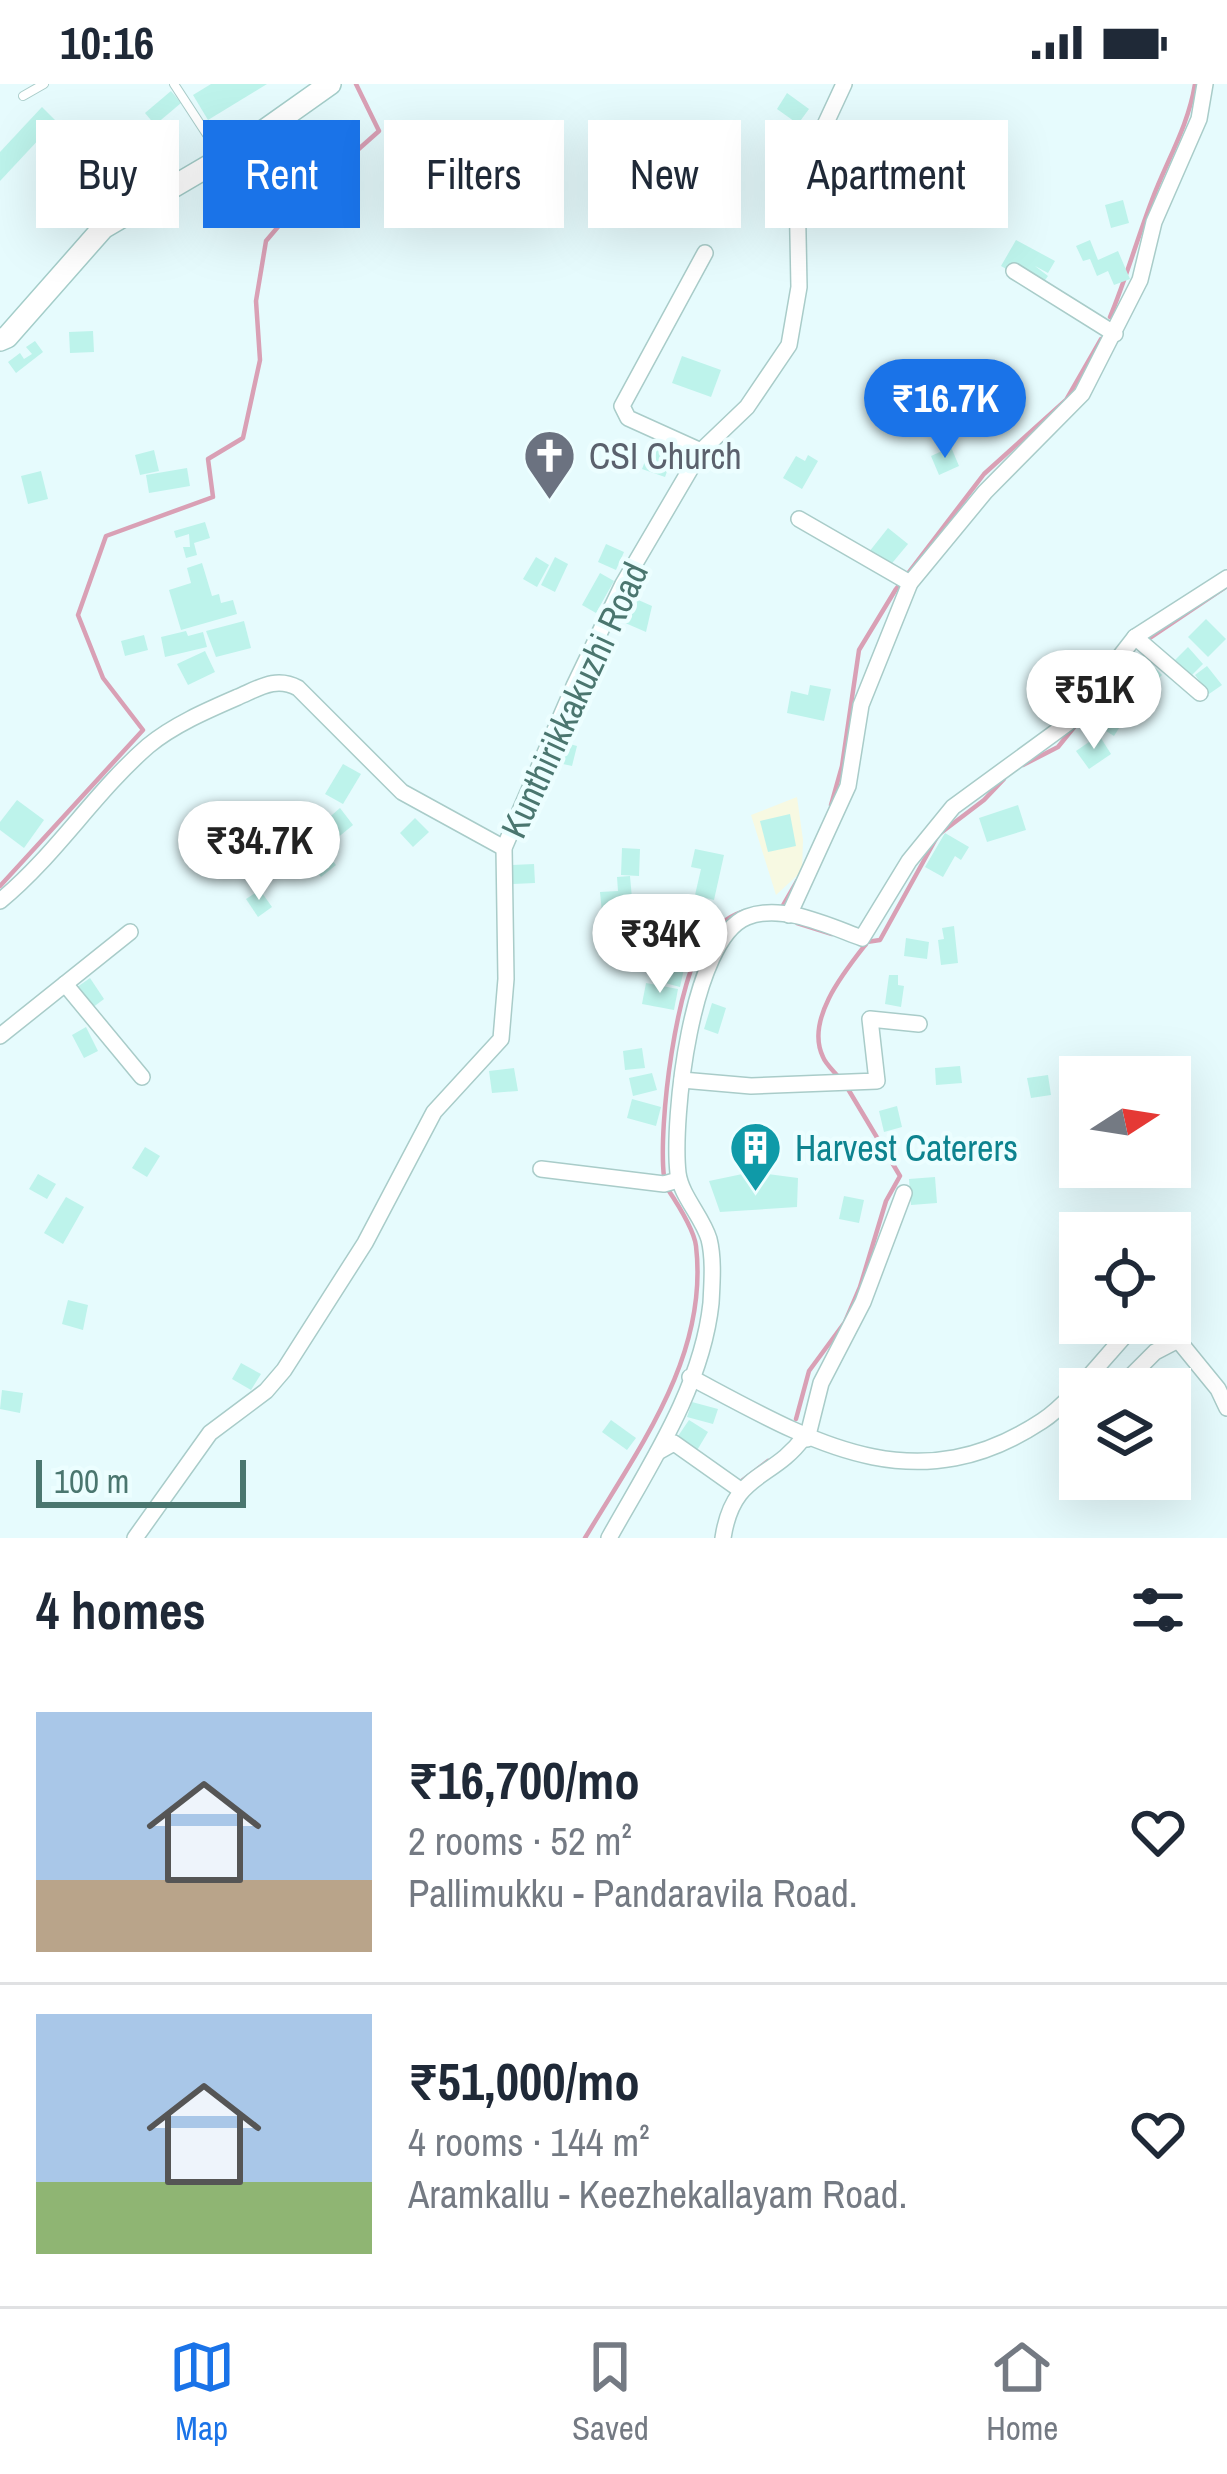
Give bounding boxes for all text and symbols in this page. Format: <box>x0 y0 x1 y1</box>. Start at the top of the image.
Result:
text: 10:16 <box>60 12 154 73</box>
chip: Buy <box>36 120 179 228</box>
chip: Rent <box>203 120 360 228</box>
chip: Filters <box>384 120 564 228</box>
chip: New <box>588 120 741 228</box>
chip: Apartment <box>765 120 1008 228</box>
pin: ₹16.7K <box>847 359 1043 461</box>
text: ₹16.7K <box>891 372 999 424</box>
church icon: CSI Church <box>522 428 578 502</box>
place label: CSI Church <box>589 432 742 480</box>
street label: Kunthirikkakuzhi Road <box>489 555 659 845</box>
pin: ₹51K <box>1023 650 1165 752</box>
text: ₹51K <box>1053 663 1135 715</box>
pin: ₹34.7K <box>161 801 357 903</box>
text: ₹34.7K <box>205 814 313 866</box>
pin: ₹34K <box>589 894 731 996</box>
text: ₹34K <box>619 907 701 959</box>
north arrow <box>1059 1056 1191 1188</box>
map controls <box>1059 1056 1191 1500</box>
building icon: Harvest Caterers <box>728 1120 784 1194</box>
place label: Harvest Caterers <box>795 1124 1018 1172</box>
button: locate <box>1059 1212 1191 1344</box>
button: layers <box>1059 1368 1191 1500</box>
scale bar <box>36 1454 246 1507</box>
text: 100 m <box>54 1459 129 1503</box>
text: 4 homes <box>36 1576 206 1645</box>
icon: filters <box>1125 1577 1191 1643</box>
text: ₹16,700/mo <box>408 1746 640 1815</box>
icon: home <box>132 1760 276 1904</box>
icon: heart <box>1125 1799 1191 1865</box>
text: 2 rooms · 52 m² <box>408 1815 632 1867</box>
text: Pallimukku - Pandaravila Road. <box>408 1867 858 1919</box>
text: ₹51,000/mo <box>408 2047 640 2116</box>
icon: home <box>132 2062 276 2206</box>
icon: heart <box>1125 2101 1191 2167</box>
text: 4 rooms · 144 m² <box>408 2116 650 2168</box>
text: Aramkallu - Keezhekallayam Road. <box>408 2168 907 2220</box>
tab: Map <box>169 2334 235 2450</box>
tab: Saved <box>572 2334 649 2450</box>
tab: Home <box>986 2334 1058 2450</box>

